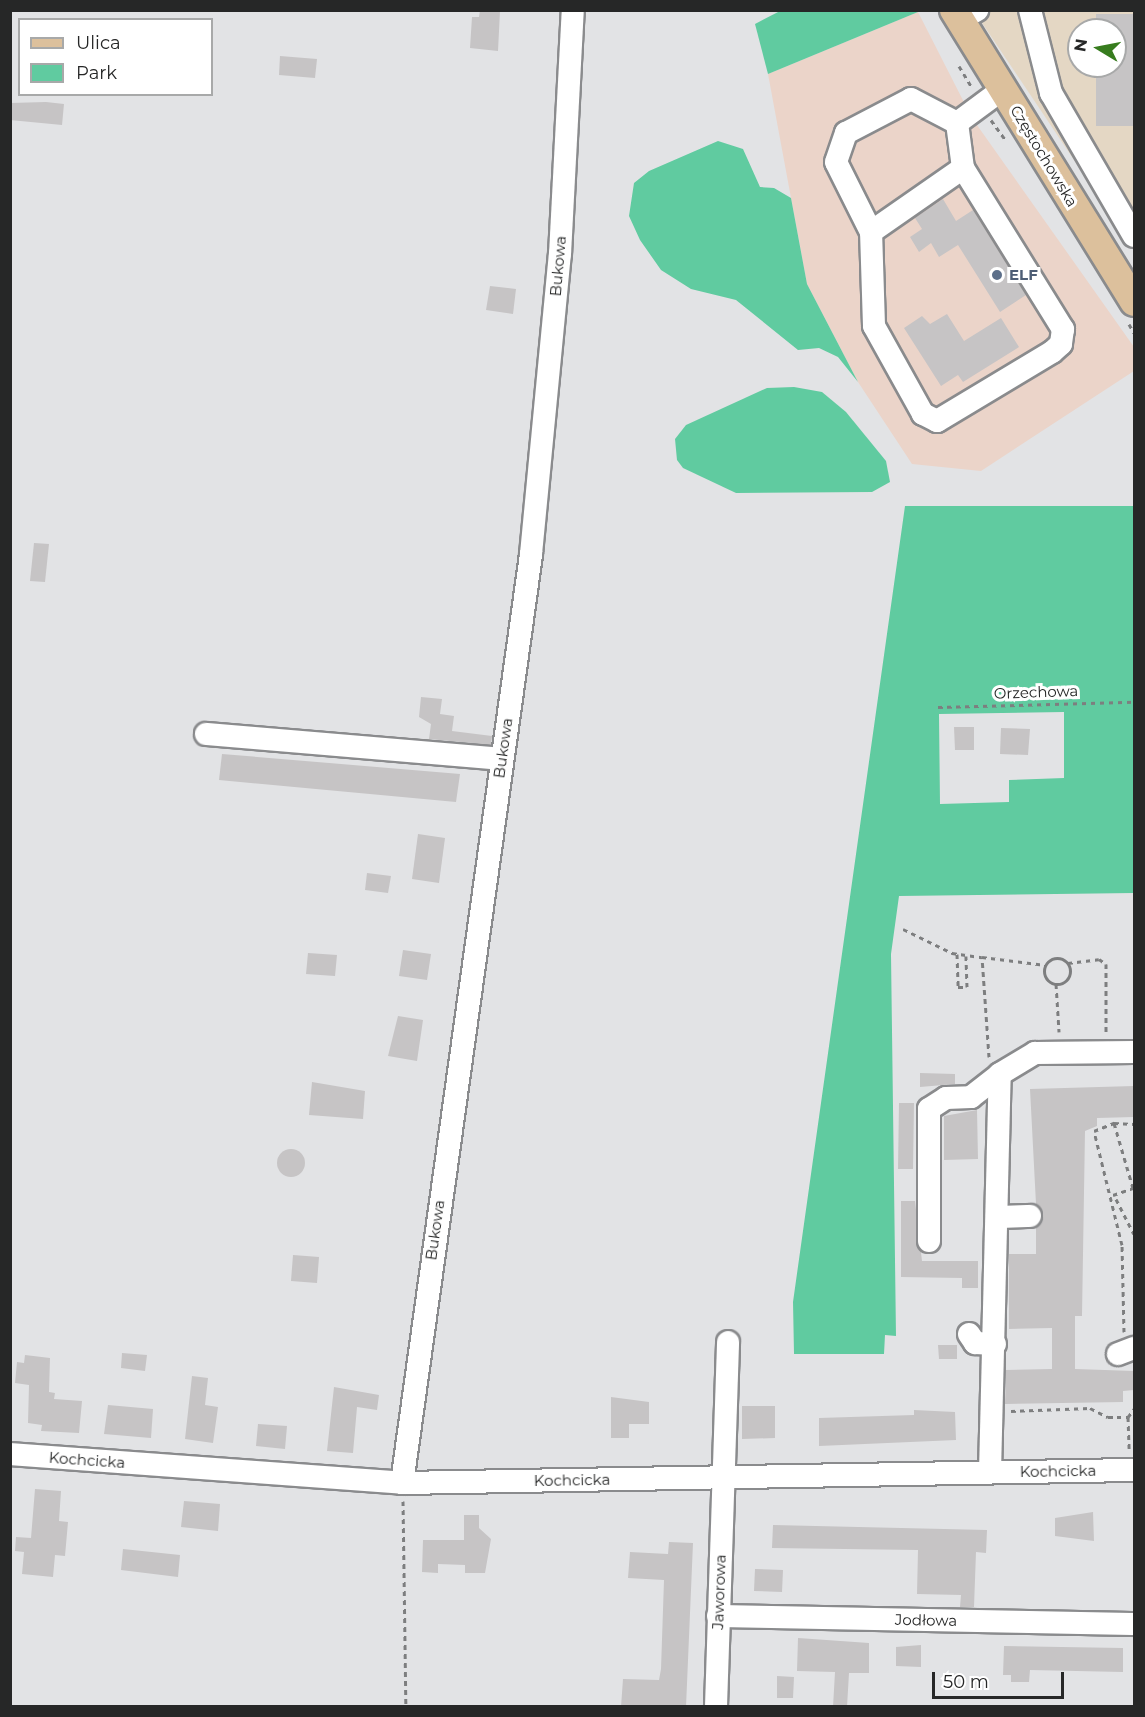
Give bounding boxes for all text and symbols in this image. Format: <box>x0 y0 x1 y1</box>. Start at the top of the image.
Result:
legend <box>18 18 213 96</box>
north arrow <box>1067 18 1127 78</box>
text: Ulica <box>76 32 121 54</box>
text: N <box>1070 37 1091 53</box>
text: Park <box>76 62 117 84</box>
street label: Częstochowska <box>1007 102 1081 210</box>
street label: Bukowa <box>546 235 570 297</box>
place label: ELF <box>1009 266 1038 284</box>
marker: ELF <box>990 268 1004 282</box>
street label: Orzechowa <box>993 682 1079 702</box>
street label: Bukowa <box>490 717 516 779</box>
street label: Bukowa <box>422 1199 448 1261</box>
street label: Kochcicka <box>48 1448 126 1472</box>
street label: Kochcicka <box>1020 1461 1096 1481</box>
street label: Kochcicka <box>534 1470 610 1490</box>
street label: Jaworowa <box>709 1554 729 1630</box>
street label: Jodłowa <box>895 1610 957 1630</box>
scale bar <box>935 1660 1067 1698</box>
text: 50 m <box>943 1671 989 1693</box>

